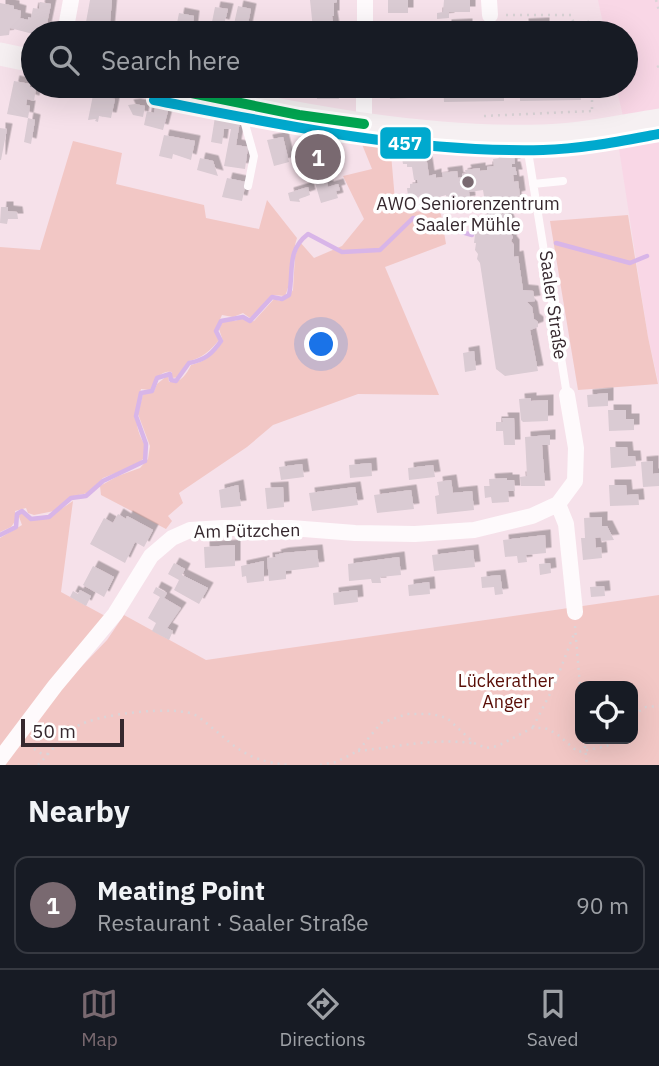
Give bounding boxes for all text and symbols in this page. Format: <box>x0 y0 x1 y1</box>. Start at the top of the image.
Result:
search box <box>21 21 638 98</box>
icon: search <box>45 41 83 79</box>
text: Search here <box>101 43 240 77</box>
line badge: 457 <box>379 126 432 160</box>
pin: 1 <box>295 131 341 183</box>
text: 457 <box>388 131 422 155</box>
marker: AWO Seniorenzentrum Saaler Mühle <box>460 174 476 190</box>
place label: AWO Seniorenzentrum Saaler Mühle <box>376 192 560 236</box>
street label: Saaler Straße <box>534 249 573 361</box>
your location <box>304 327 338 361</box>
street label: Am Pützchen <box>194 518 300 543</box>
park label: Lückerather Anger <box>458 669 555 713</box>
map controls <box>575 681 638 744</box>
button: locate <box>575 681 638 744</box>
scale bar <box>21 716 124 748</box>
text: 50 m <box>32 719 76 743</box>
text: Nearby <box>28 791 130 830</box>
text: Meating Point <box>97 873 265 907</box>
text: 1 <box>46 890 60 920</box>
text: 90 m <box>576 890 629 920</box>
text: Restaurant · Saaler Straße <box>97 907 369 937</box>
tab: Map <box>80 985 118 1051</box>
tab: Directions <box>279 985 366 1051</box>
tab: Saved <box>527 985 579 1051</box>

